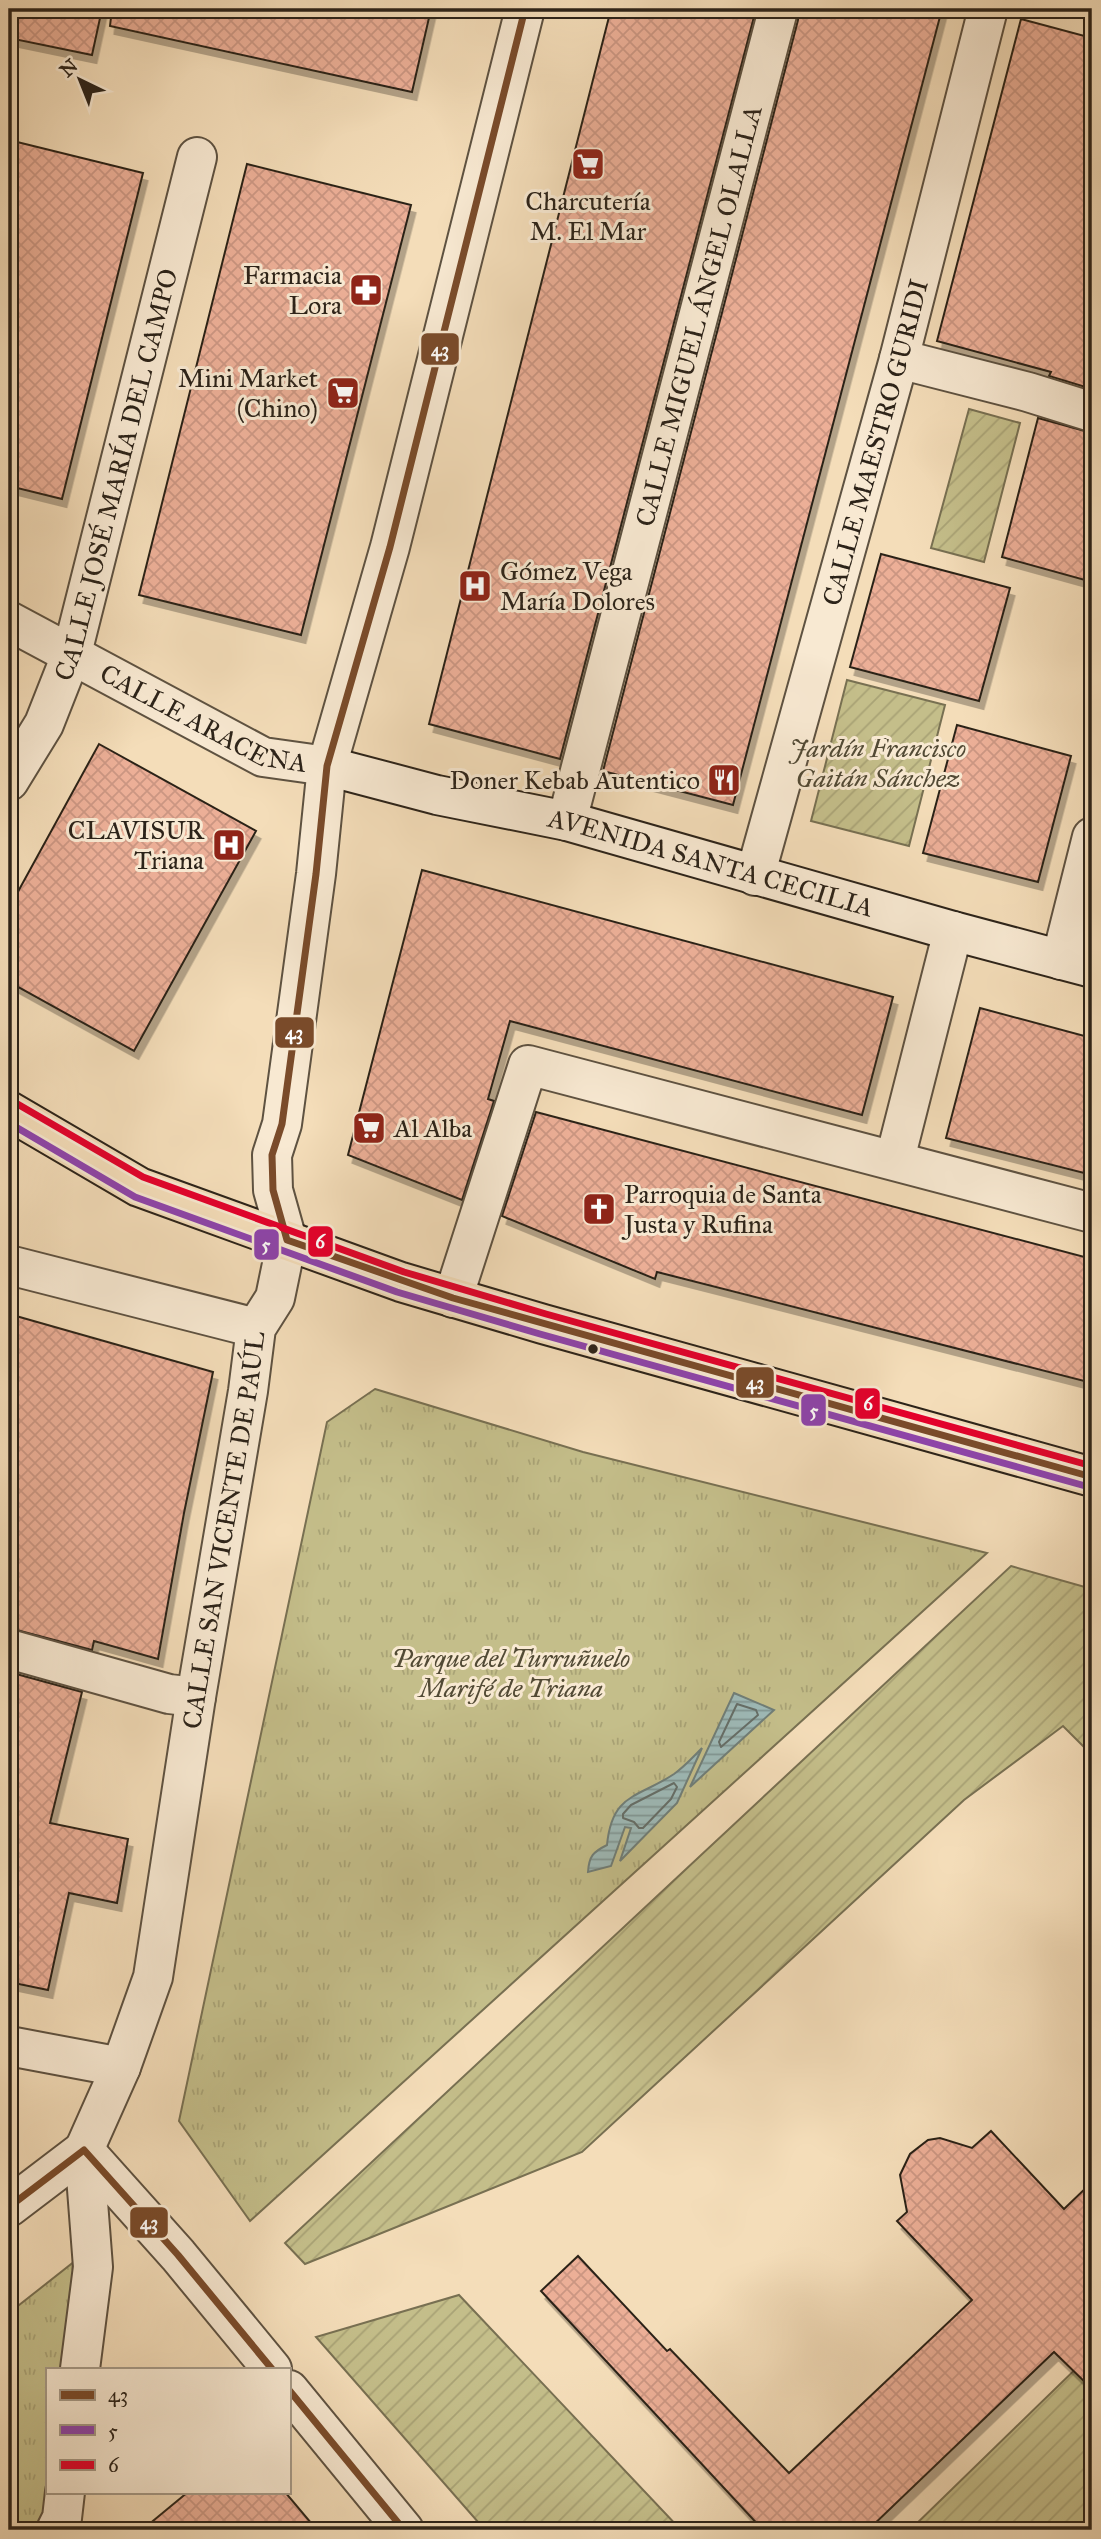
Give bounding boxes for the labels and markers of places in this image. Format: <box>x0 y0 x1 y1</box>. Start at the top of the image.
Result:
supermarket icon: Charcutería M. El Mar <box>569 145 607 183</box>
place label: Charcutería M. El Mar <box>525 185 651 247</box>
place label: Farmacia Lora <box>243 259 342 321</box>
pharmacy icon: Farmacia Lora <box>347 271 385 309</box>
place label: Mini Market (Chino) <box>178 362 318 424</box>
supermarket icon: Mini Market (Chino) <box>324 374 362 412</box>
place label: Gómez Vega María Dolores <box>500 555 655 617</box>
hospital icon: Gómez Vega María Dolores <box>456 567 494 605</box>
restaurant icon: Doner Kebab Autentico <box>705 761 743 799</box>
place label: Doner Kebab Autentico <box>450 764 700 796</box>
place label: CLAVISUR Triana <box>68 814 205 876</box>
hospital icon: CLAVISUR Triana <box>210 826 248 864</box>
supermarket icon: Al Alba <box>350 1109 388 1147</box>
place label: Al Alba <box>393 1112 472 1144</box>
place label: Parroquia de Santa Justa y Rufina <box>621 1178 822 1240</box>
church icon: Parroquia de Santa Justa y Rufina <box>580 1190 618 1228</box>
unlabelled marker <box>586 1342 600 1356</box>

